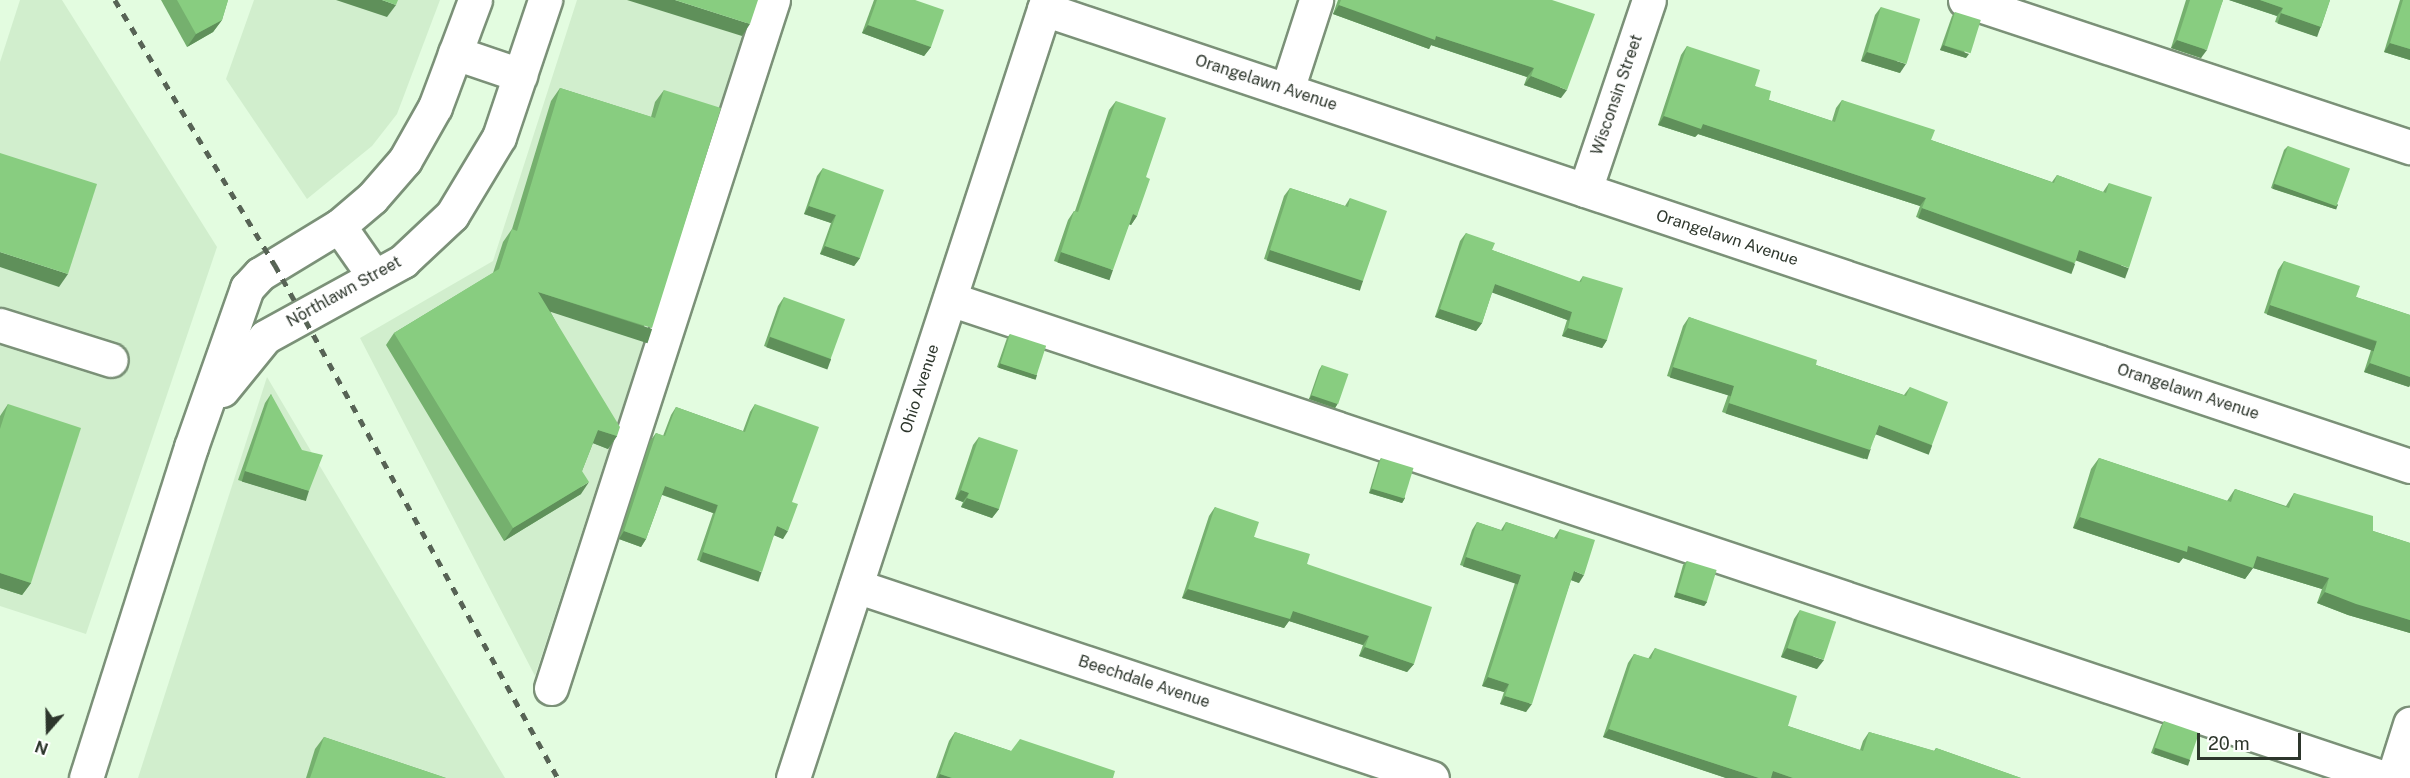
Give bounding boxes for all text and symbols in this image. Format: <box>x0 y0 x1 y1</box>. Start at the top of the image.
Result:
street label: Wisconsin Street <box>1587 32 1647 158</box>
street label: Orangelawn Avenue <box>1192 51 1340 115</box>
street label: Orangelawn Avenue <box>1653 206 1801 270</box>
street label: Northlawn Street <box>283 253 405 331</box>
street label: Ohio Avenue <box>897 342 943 436</box>
street label: Orangelawn Avenue <box>2114 360 2262 424</box>
street label: Beechdale Avenue <box>1076 652 1212 712</box>
north arrow <box>18 700 78 760</box>
scale bar <box>2200 721 2304 759</box>
text: 20 m <box>2208 733 2250 754</box>
text: N <box>33 736 51 758</box>

